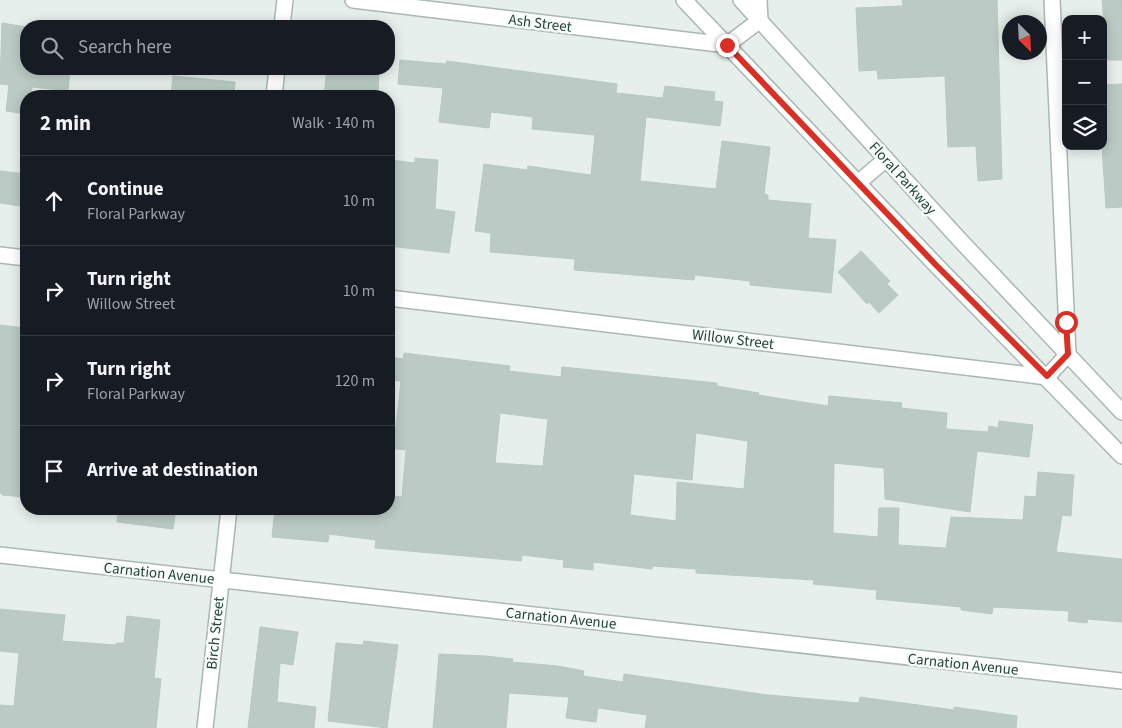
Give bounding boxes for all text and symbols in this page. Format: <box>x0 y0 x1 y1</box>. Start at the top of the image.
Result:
street label: Ash Street <box>507 9 573 38</box>
north arrow <box>1002 15 1047 60</box>
map controls <box>1062 15 1107 150</box>
button: + <box>1062 15 1107 60</box>
search box <box>20 20 395 75</box>
icon: search <box>38 34 66 62</box>
text: Search here <box>78 34 172 61</box>
route end <box>716 34 739 57</box>
button: − <box>1062 60 1107 105</box>
button: layers <box>1062 105 1107 150</box>
text: 2 min <box>40 108 91 138</box>
text: Walk · 140 m <box>292 112 375 134</box>
street label: Floral Parkway <box>864 137 941 219</box>
text: Continue <box>87 176 164 203</box>
icon: ahead <box>40 187 68 215</box>
text: 10 m <box>343 190 375 212</box>
text: Floral Parkway <box>87 203 185 225</box>
text: Turn right <box>87 266 171 293</box>
icon: right <box>40 277 68 305</box>
text: 10 m <box>343 280 375 302</box>
text: Willow Street <box>87 293 175 315</box>
route start <box>1055 311 1078 334</box>
street label: Willow Street <box>691 324 775 355</box>
text: Turn right <box>87 356 171 383</box>
icon: right <box>40 367 68 395</box>
text: 120 m <box>335 370 375 392</box>
text: Floral Parkway <box>87 383 185 405</box>
icon: arrive <box>40 457 68 485</box>
text: Arrive at destination <box>87 457 258 484</box>
street label: Carnation Avenue <box>103 557 215 590</box>
street label: Birch Street <box>201 596 230 671</box>
street label: Carnation Avenue <box>505 602 617 635</box>
street label: Carnation Avenue <box>907 648 1019 681</box>

